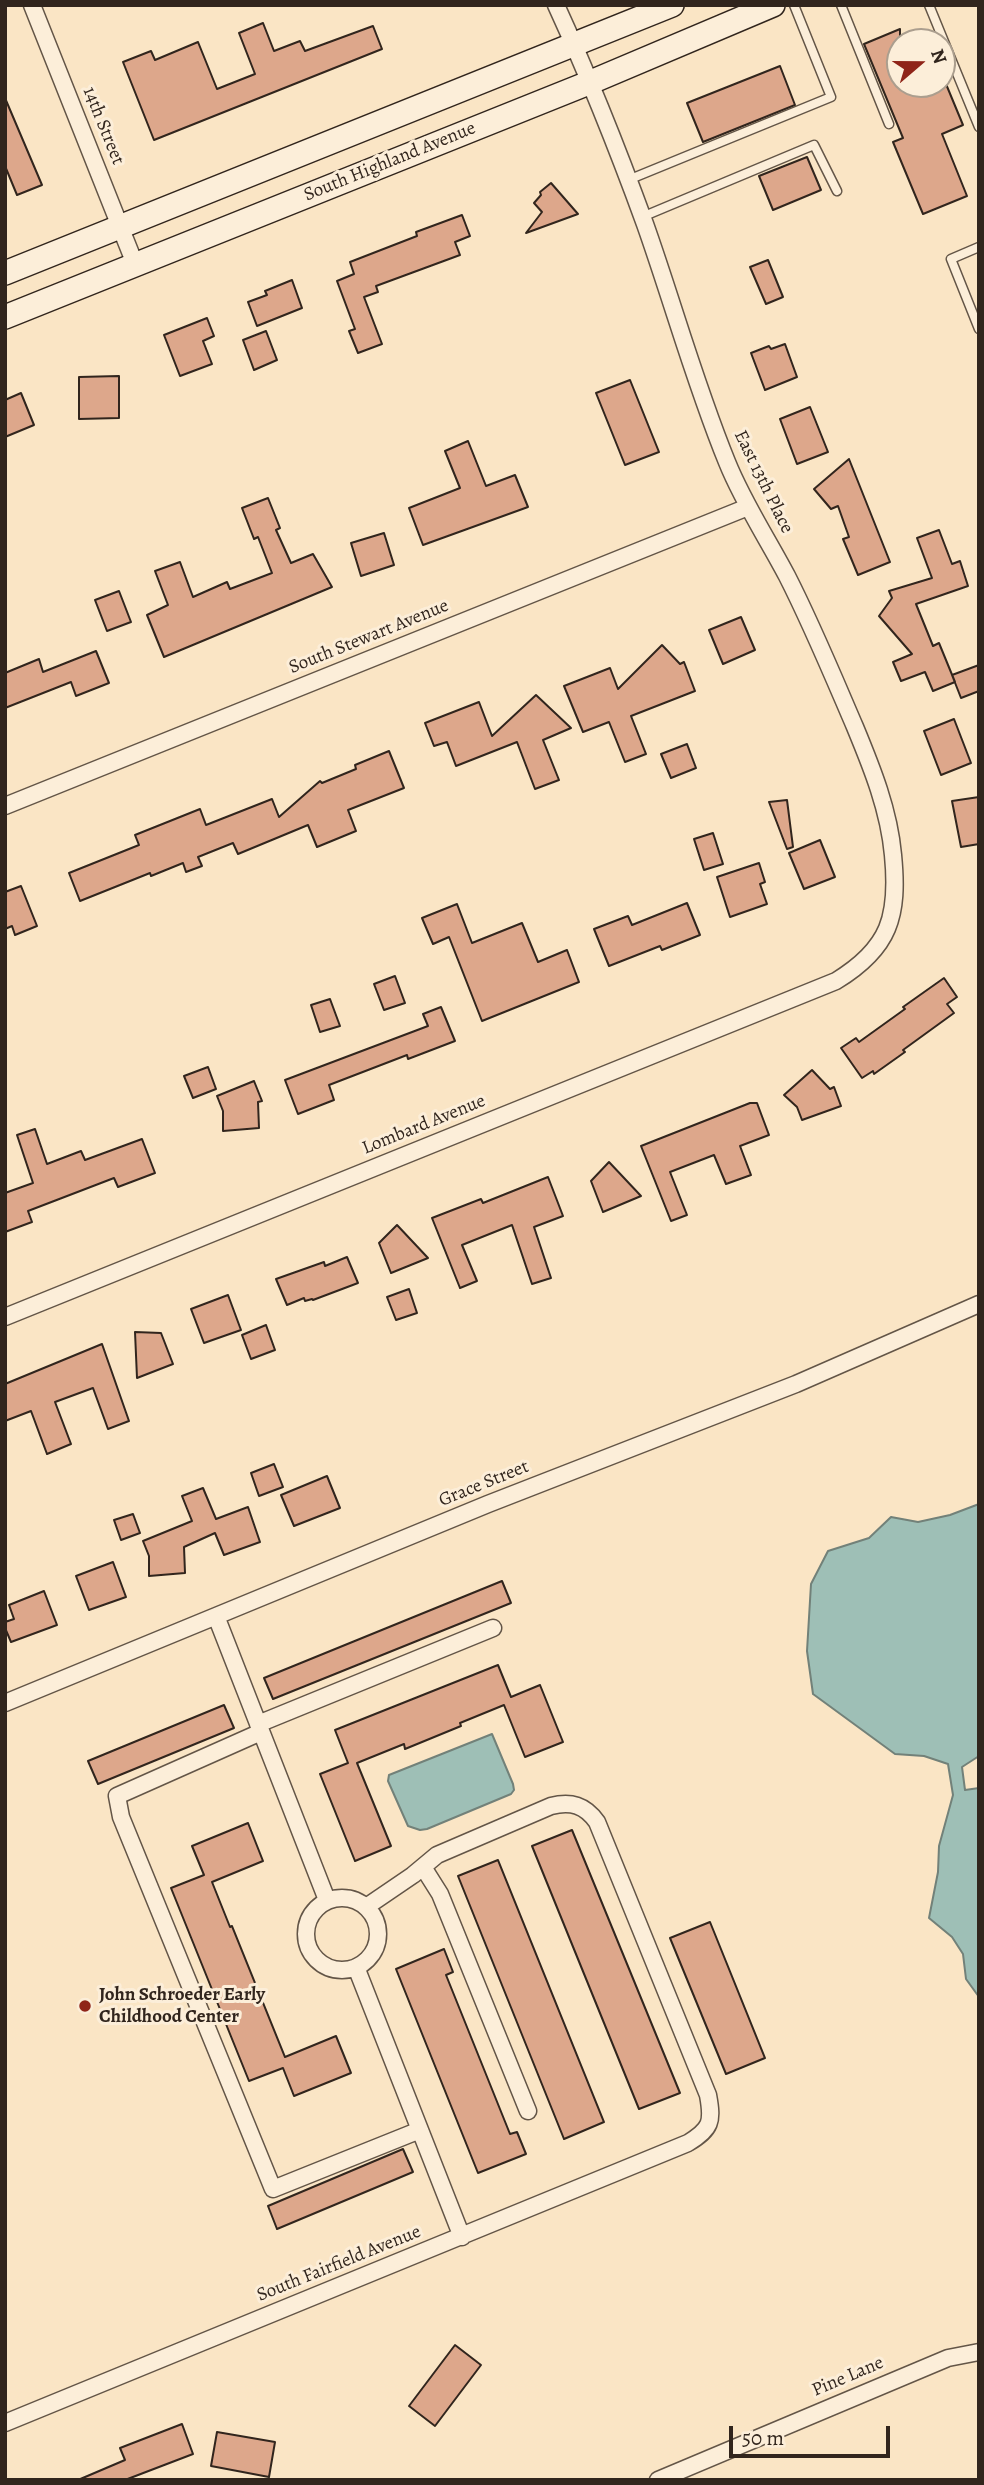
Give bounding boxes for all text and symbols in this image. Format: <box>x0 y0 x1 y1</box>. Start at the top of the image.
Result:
north arrow <box>886 28 956 98</box>
text: N <box>924 46 953 67</box>
street label: 14th Street <box>77 84 129 168</box>
street label: South Highland Avenue <box>301 117 479 207</box>
street label: East 13th Place <box>728 427 798 537</box>
street label: South Stewart Avenue <box>286 595 452 679</box>
street label: Lombard Avenue <box>359 1090 489 1160</box>
street label: Grace Street <box>436 1456 532 1512</box>
place label: John Schroeder Early Childhood Center <box>99 1984 265 2028</box>
marker: John Schroeder Early Childhood Center <box>77 1998 93 2014</box>
street label: South Fairfield Avenue <box>254 2221 424 2307</box>
street label: Pine Lane <box>809 2352 887 2402</box>
scale bar <box>732 2412 893 2456</box>
text: 50 m <box>742 2424 784 2452</box>

